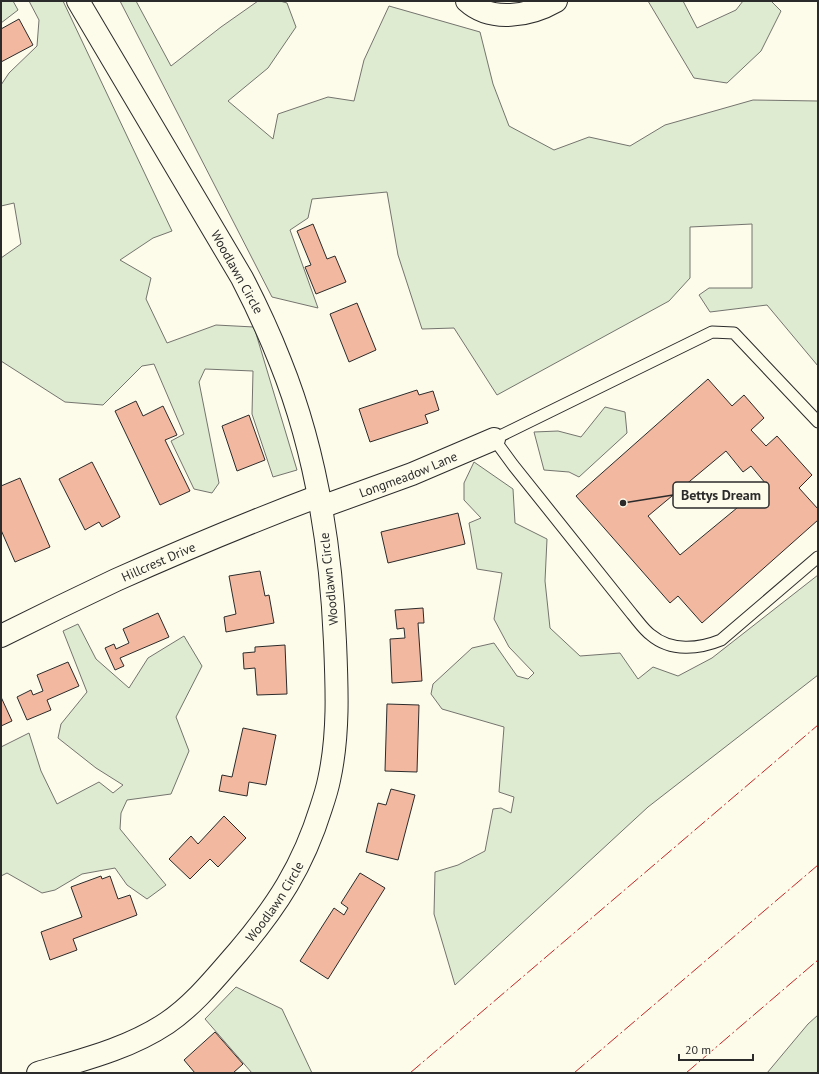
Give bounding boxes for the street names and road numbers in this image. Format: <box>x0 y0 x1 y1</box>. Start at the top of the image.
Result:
street label: Woodlawn Circle <box>207 227 267 317</box>
street label: Longmeadow Lane <box>357 447 460 501</box>
street label: Woodlawn Circle <box>316 532 342 626</box>
street label: Hillcrest Drive <box>118 538 198 585</box>
street label: Woodlawn Circle <box>241 858 307 945</box>

